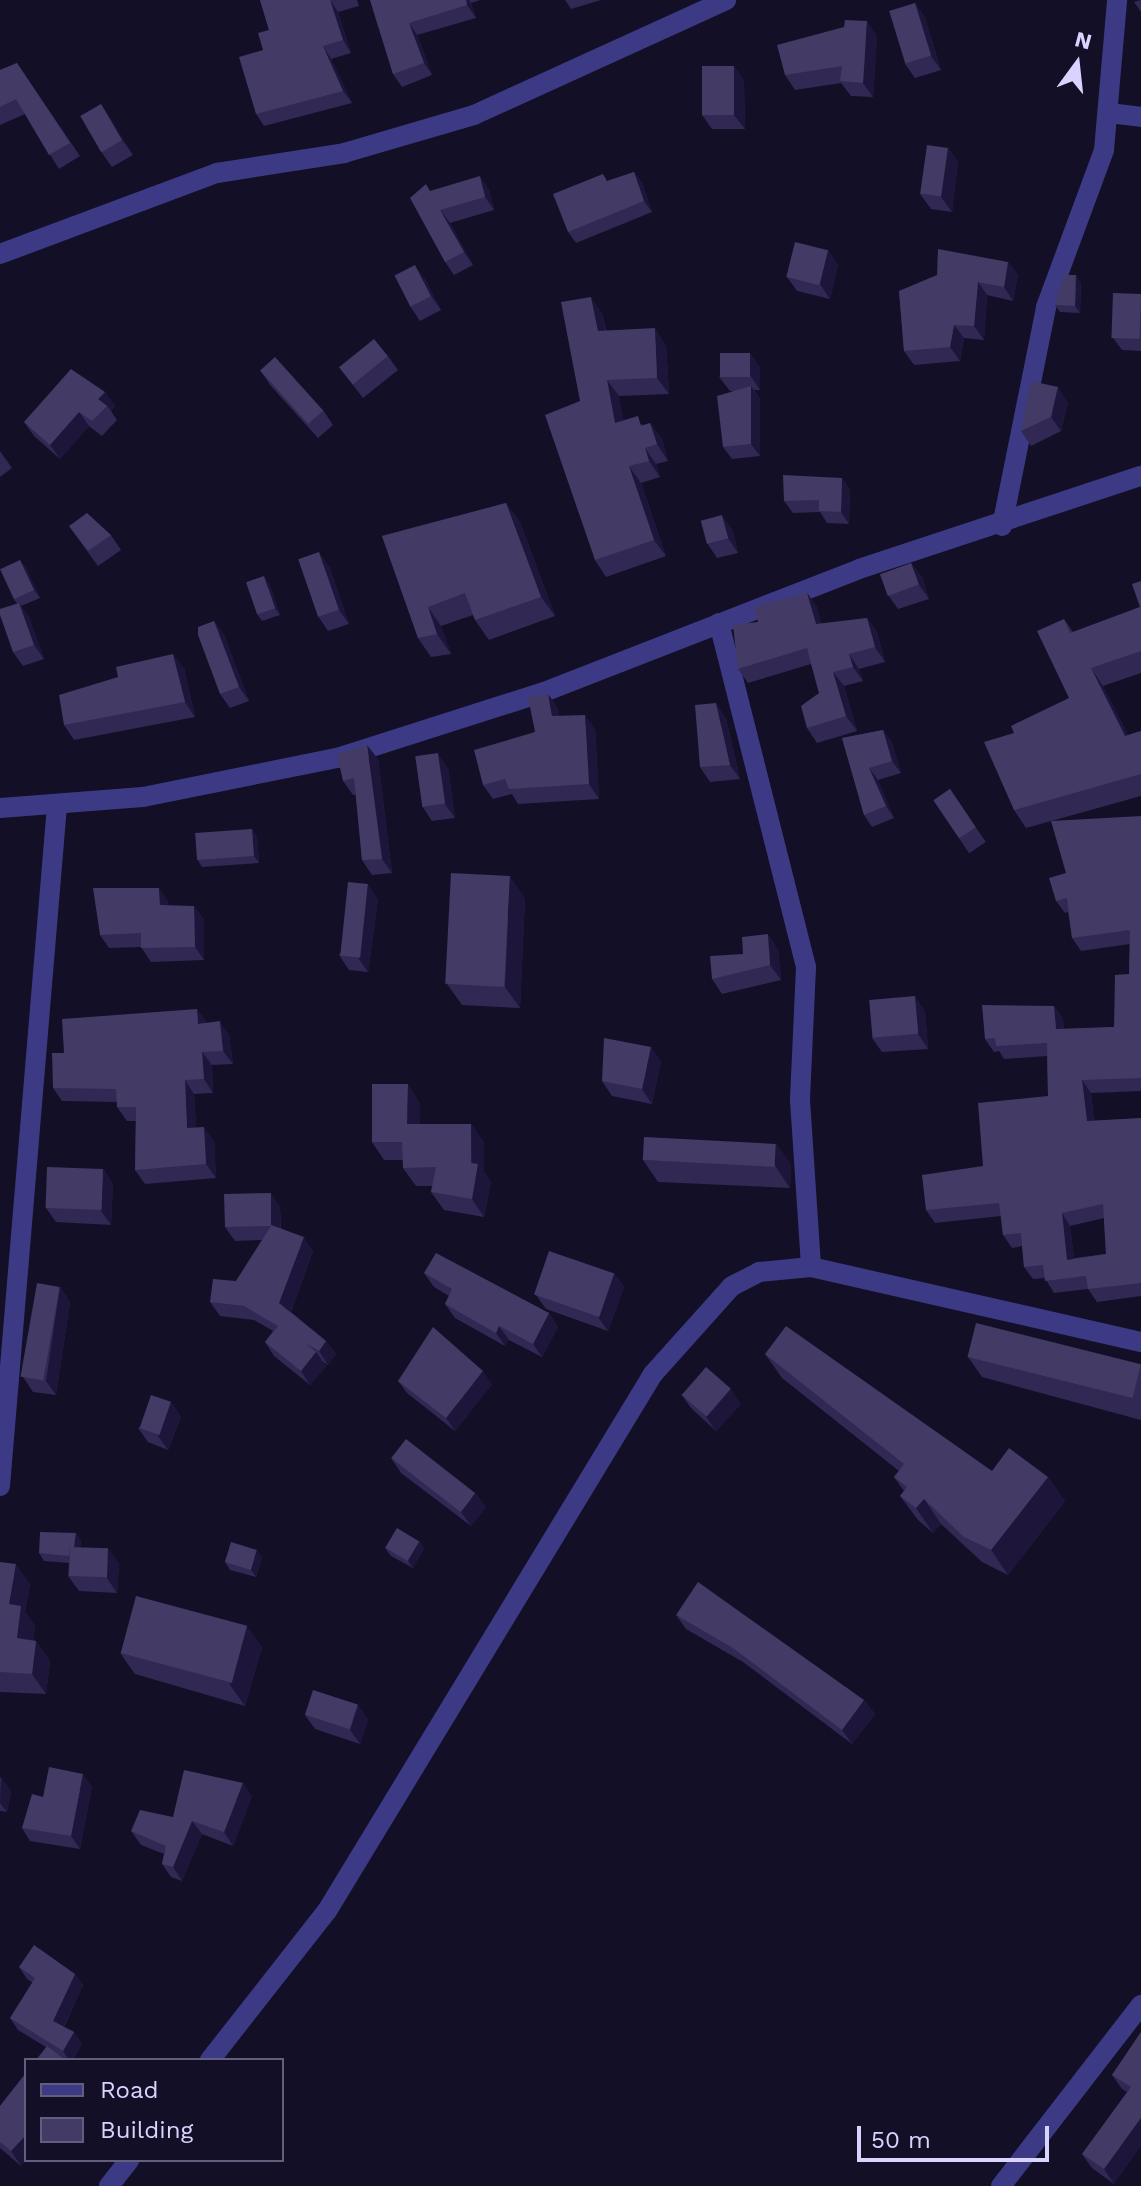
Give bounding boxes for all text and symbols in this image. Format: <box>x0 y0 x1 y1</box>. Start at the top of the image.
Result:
north arrow <box>1037 24 1117 104</box>
text: N <box>1072 26 1094 55</box>
legend <box>24 2058 284 2162</box>
text: Road <box>100 2076 159 2104</box>
scale bar <box>861 2110 1053 2160</box>
text: Building <box>100 2116 193 2144</box>
text: 50 m <box>871 2126 931 2154</box>

